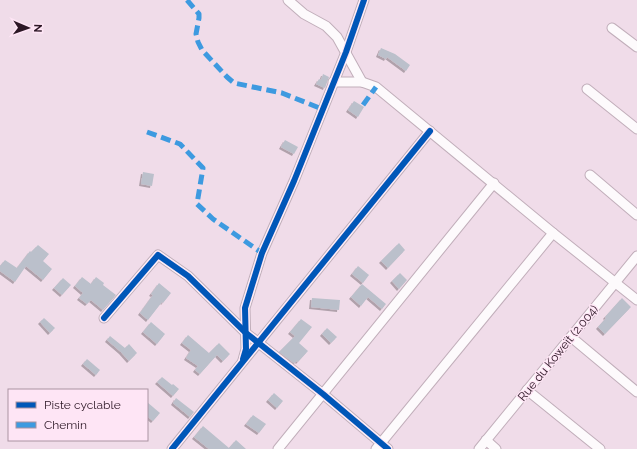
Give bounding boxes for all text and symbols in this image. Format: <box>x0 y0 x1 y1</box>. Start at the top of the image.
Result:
north arrow <box>8 8 48 48</box>
text: N <box>31 24 44 33</box>
street label: Rue du Koweït (2.004) <box>515 302 601 404</box>
legend <box>8 389 148 441</box>
text: Piste cyclable <box>44 398 121 412</box>
text: Chemin <box>44 418 87 432</box>

